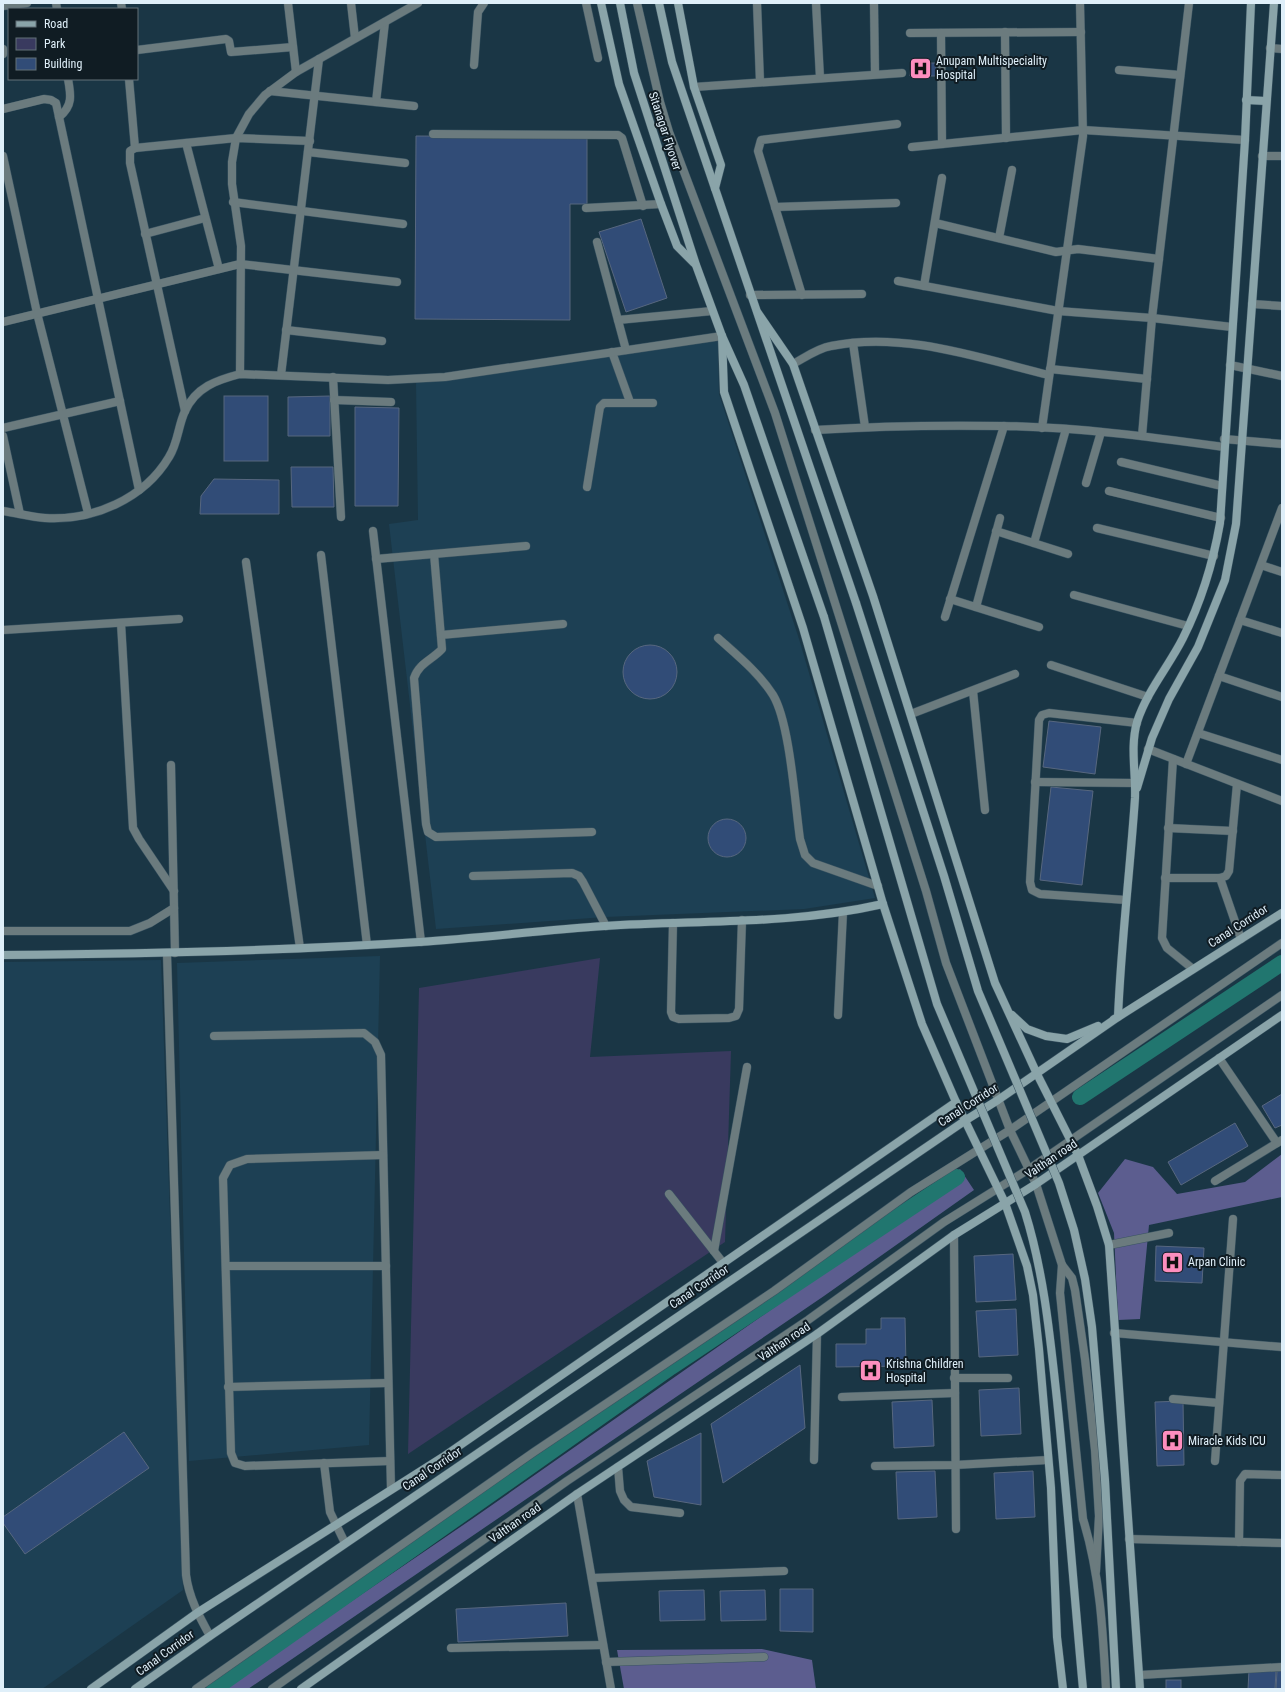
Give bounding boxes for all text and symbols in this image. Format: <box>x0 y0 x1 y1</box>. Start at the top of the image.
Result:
legend <box>8 8 138 80</box>
text: Road <box>44 17 68 31</box>
text: Park <box>44 37 66 51</box>
place label: Anupam Multispeciality Hospital <box>936 54 1047 82</box>
hospital icon: Anupam Multispeciality Hospital <box>907 55 933 81</box>
text: Building <box>44 57 82 71</box>
street label: Sitanagar Flyover <box>646 90 684 172</box>
street label: Canal Corridor <box>1206 901 1271 950</box>
street label: Canal Corridor <box>936 1080 1001 1129</box>
street label: Valthan road <box>1022 1136 1080 1182</box>
hospital icon: Arpan Clinic <box>1160 1249 1186 1275</box>
place label: Arpan Clinic <box>1188 1255 1246 1269</box>
street label: Canal Corridor <box>667 1262 731 1312</box>
street label: Valthan road <box>755 1319 813 1365</box>
place label: Krishna Children Hospital <box>886 1357 964 1385</box>
hospital icon: Krishna Children Hospital <box>858 1358 884 1384</box>
hospital icon: Miracle Kids ICU <box>1159 1428 1185 1454</box>
place label: Miracle Kids ICU <box>1188 1434 1266 1448</box>
street label: Canal Corridor <box>400 1444 464 1494</box>
street label: Valthan road <box>486 1500 544 1546</box>
street label: Canal Corridor <box>133 1627 197 1679</box>

